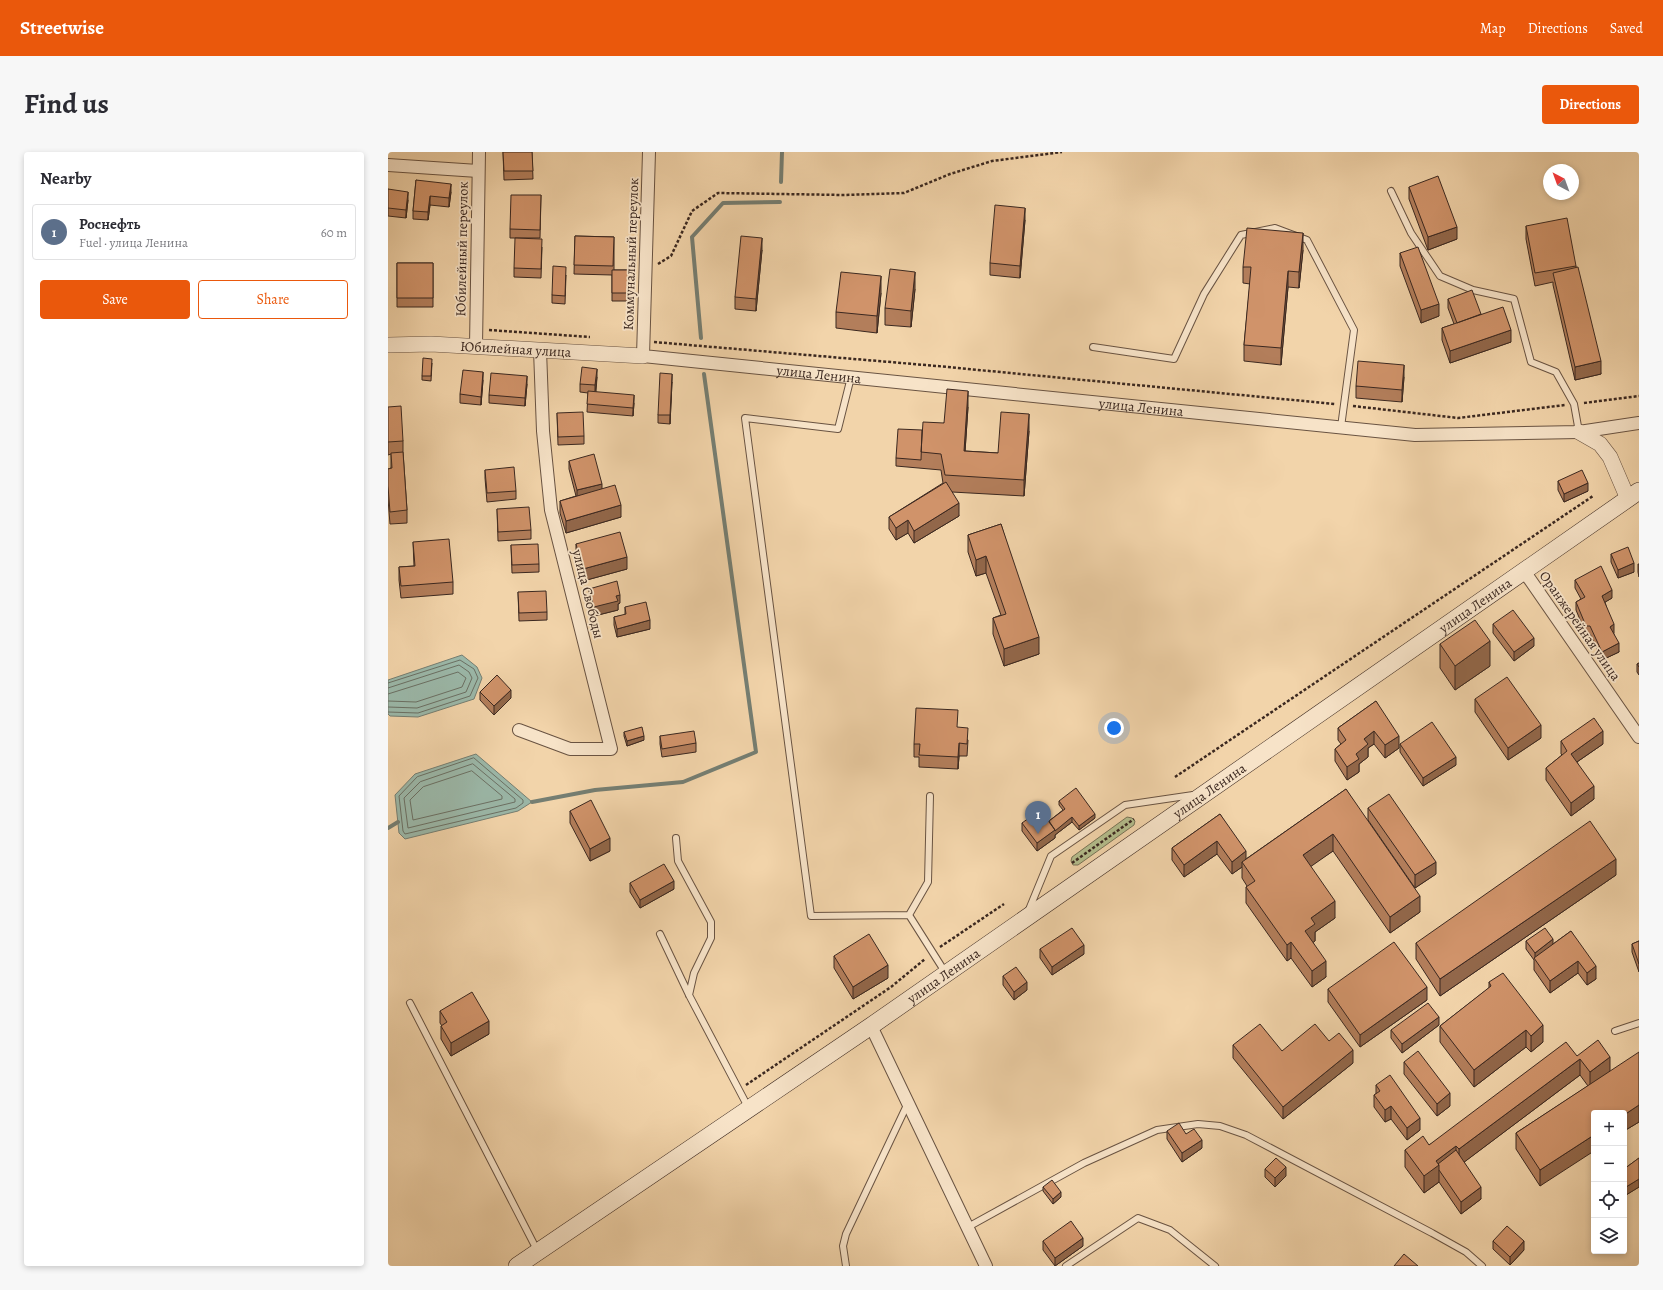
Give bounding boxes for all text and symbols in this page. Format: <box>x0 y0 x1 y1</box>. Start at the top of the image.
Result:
text: Streetwise <box>20 15 104 41</box>
text: Map <box>1480 19 1506 38</box>
text: Directions <box>1528 19 1588 38</box>
text: Saved <box>1610 19 1643 38</box>
text: Find us <box>24 85 109 123</box>
button: Directions <box>1542 85 1639 124</box>
north arrow <box>1543 164 1579 200</box>
text: Nearby <box>40 167 91 190</box>
street label: Коммунальный переулок <box>619 177 643 331</box>
street label: Юбилейный переулок <box>451 181 473 317</box>
text: Роснефть <box>79 214 140 234</box>
text: 1 <box>52 224 56 241</box>
text: 60 m <box>321 224 347 241</box>
text: Fuel · улица Ленина <box>79 234 188 251</box>
button: Save <box>40 280 190 319</box>
button: Share <box>198 280 348 319</box>
street label: Юбилейная улица <box>460 336 572 361</box>
street label: улица Ленина <box>775 360 863 388</box>
street label: улица Ленина <box>1097 393 1185 421</box>
street label: улица Свободы <box>567 546 608 641</box>
street label: Оранжерейная улица <box>1535 567 1625 685</box>
street label: улица Ленина <box>1434 573 1516 638</box>
your location <box>1104 718 1124 738</box>
street label: улица Ленина <box>1168 758 1250 823</box>
pin: 1 <box>1025 801 1051 834</box>
street label: улица Ленина <box>902 943 984 1008</box>
map controls <box>1591 1110 1627 1254</box>
button: + <box>1591 1110 1627 1146</box>
button: − <box>1591 1146 1627 1182</box>
button: locate <box>1591 1182 1627 1218</box>
button: layers <box>1591 1218 1627 1254</box>

